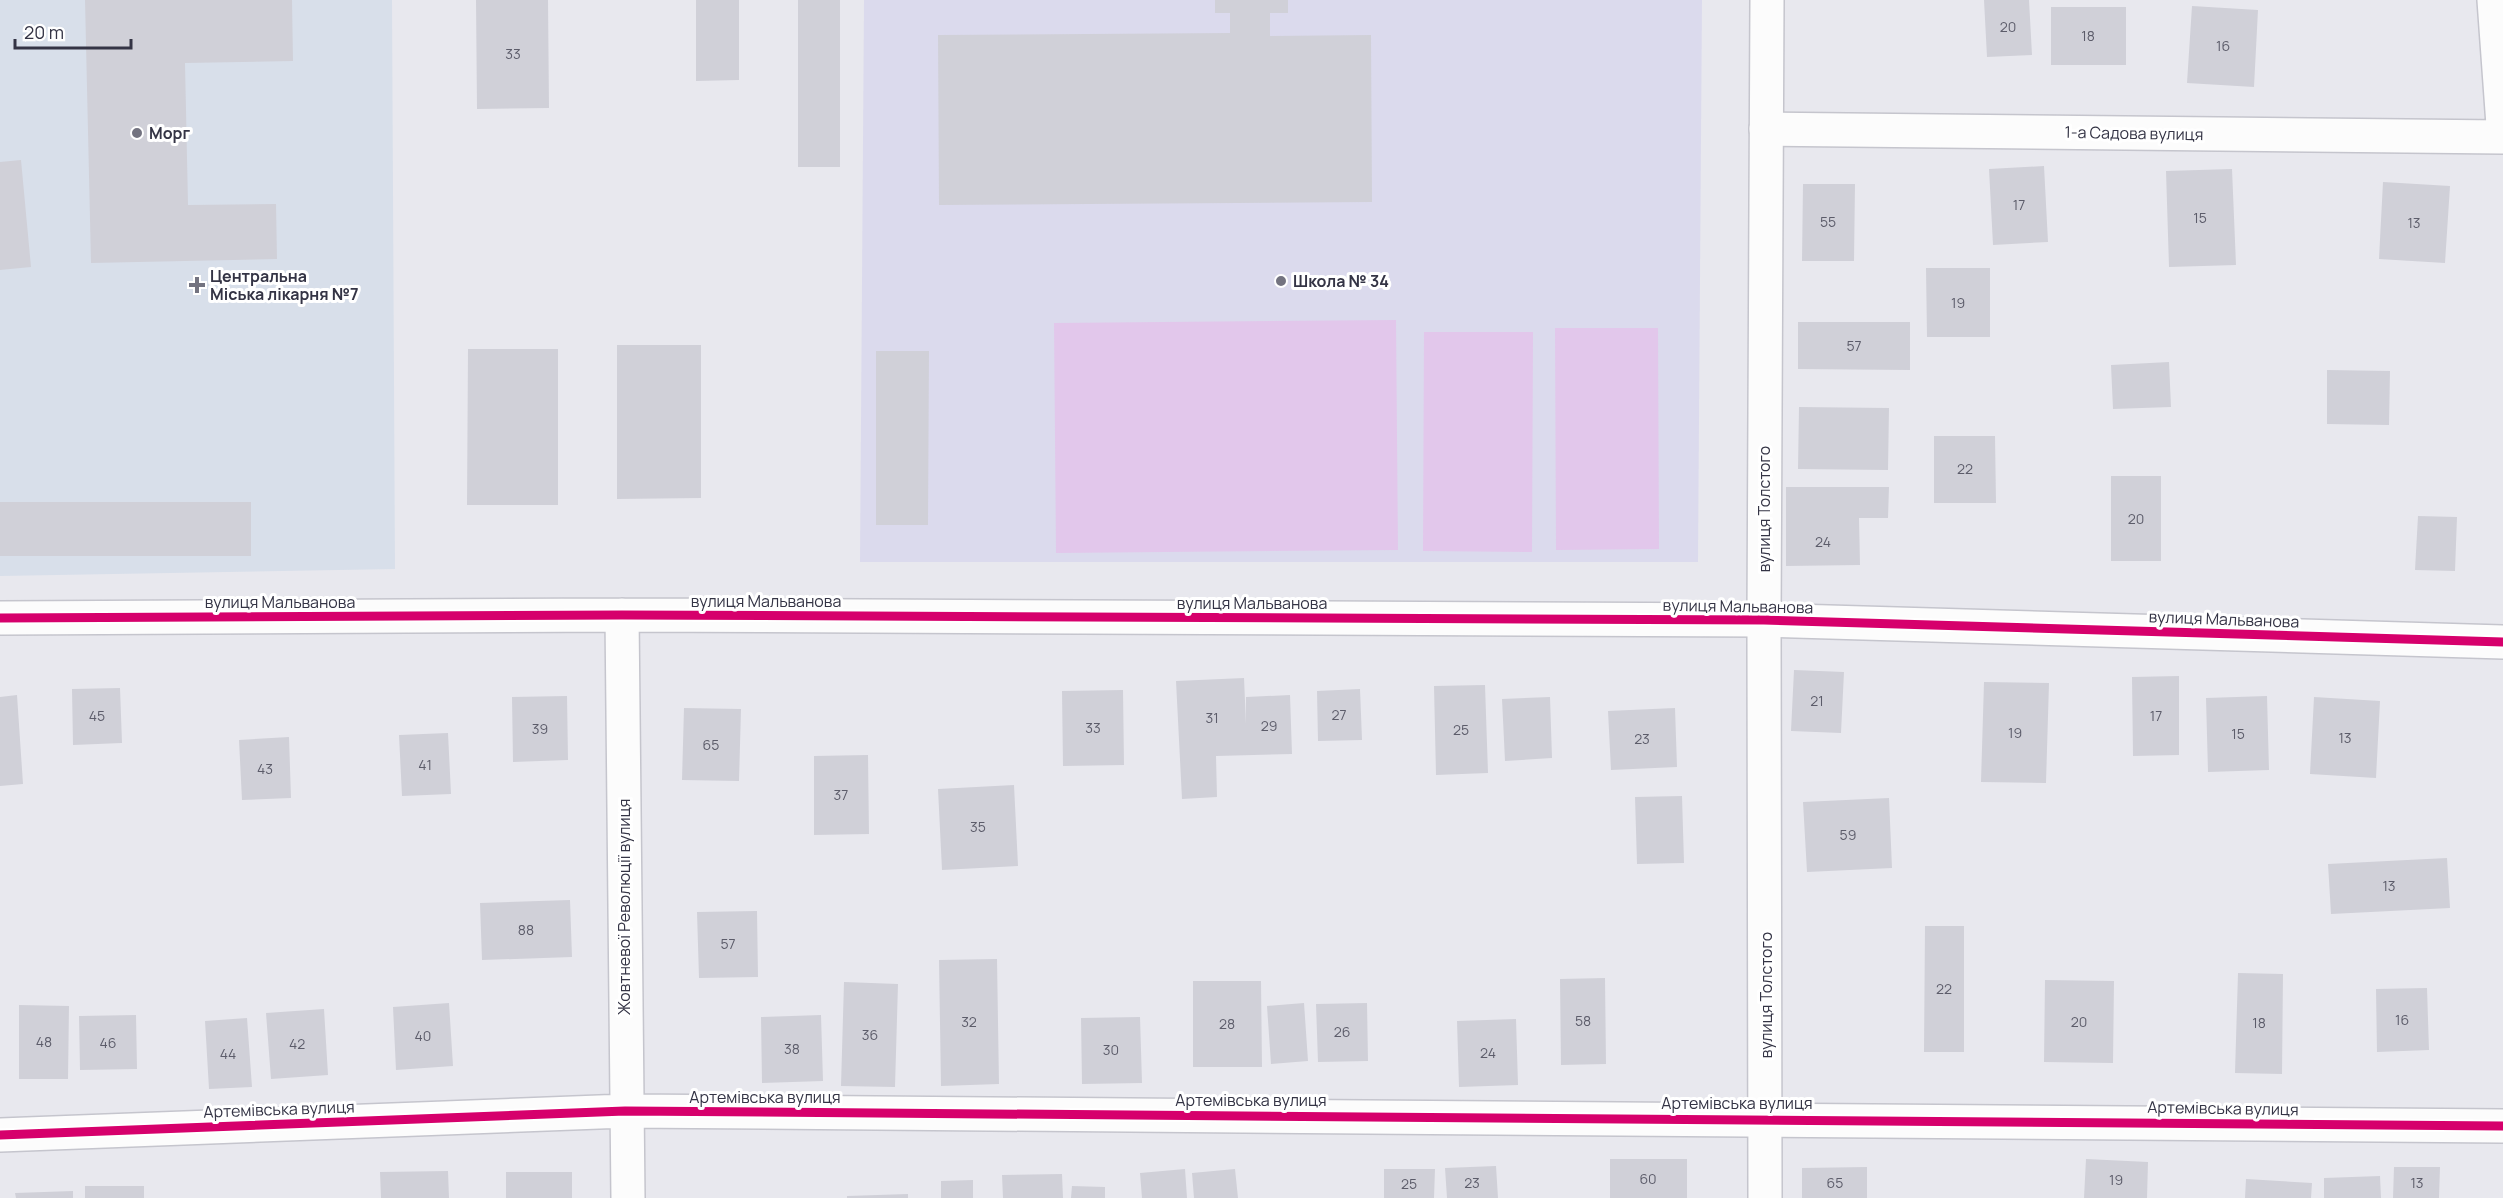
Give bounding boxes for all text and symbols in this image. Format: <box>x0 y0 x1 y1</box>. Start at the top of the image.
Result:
scale bar <box>15 12 130 50</box>
house number: 20 <box>2000 17 2016 36</box>
text: 20 m <box>24 20 64 44</box>
house number: 18 <box>2081 26 2095 45</box>
house number: 16 <box>2216 36 2230 55</box>
house number: 33 <box>505 44 521 63</box>
street label: 1-а Садова вулиця <box>2064 121 2204 145</box>
place label: Морг <box>149 122 190 144</box>
marker: Морг <box>130 126 144 140</box>
house number: 17 <box>2013 195 2025 214</box>
house number: 15 <box>2193 208 2207 227</box>
house number: 55 <box>1820 212 1836 231</box>
house number: 13 <box>2407 213 2421 232</box>
place label: Центральна Міська лікарня №7 <box>210 265 358 305</box>
place label: Школа № 34 <box>1293 270 1389 292</box>
marker: Школа № 34 <box>1274 274 1288 288</box>
marker: Центральна Міська лікарня №7 <box>188 276 206 294</box>
house number: 19 <box>1951 293 1965 312</box>
house number: 57 <box>1846 336 1862 355</box>
street label: вулиця Толстого <box>1753 446 1775 572</box>
house number: 22 <box>1957 459 1973 478</box>
house number: 20 <box>2128 509 2144 528</box>
house number: 24 <box>1815 532 1831 551</box>
street label: вулиця Мальванова <box>691 590 841 612</box>
street label: вулиця Мальванова <box>205 591 355 613</box>
street label: вулиця Мальванова <box>1177 592 1327 614</box>
street label: вулиця Мальванова <box>1663 594 1813 618</box>
street label: вулиця Мальванова <box>2148 605 2300 633</box>
house number: 21 <box>1810 691 1824 710</box>
house number: 27 <box>1331 705 1347 724</box>
house number: 45 <box>89 706 105 725</box>
house number: 17 <box>2150 706 2162 725</box>
house number: 31 <box>1205 708 1219 727</box>
house number: 29 <box>1261 716 1277 735</box>
house number: 33 <box>1085 718 1101 737</box>
house number: 39 <box>532 719 548 738</box>
house number: 25 <box>1453 720 1469 739</box>
house number: 19 <box>2008 723 2022 742</box>
house number: 15 <box>2231 724 2245 743</box>
house number: 13 <box>2338 728 2352 747</box>
house number: 23 <box>1634 729 1650 748</box>
house number: 65 <box>703 735 719 754</box>
house number: 41 <box>418 755 432 774</box>
house number: 43 <box>257 759 273 778</box>
house number: 37 <box>834 785 848 804</box>
street label: Жовтневої Революції вулиця <box>613 799 635 1015</box>
house number: 35 <box>970 817 986 836</box>
house number: 59 <box>1840 825 1856 844</box>
house number: 13 <box>2382 876 2396 895</box>
house number: 88 <box>518 920 534 939</box>
street label: вулиця Толстого <box>1755 932 1777 1058</box>
house number: 57 <box>720 934 736 953</box>
house number: 22 <box>1936 979 1952 998</box>
house number: 16 <box>2395 1010 2409 1029</box>
house number: 58 <box>1575 1011 1591 1030</box>
house number: 32 <box>961 1012 977 1031</box>
house number: 20 <box>2071 1012 2087 1031</box>
house number: 18 <box>2252 1013 2266 1032</box>
house number: 28 <box>1219 1014 1235 1033</box>
house number: 26 <box>1334 1022 1350 1041</box>
house number: 36 <box>862 1025 878 1044</box>
house number: 40 <box>415 1026 431 1045</box>
house number: 48 <box>36 1032 52 1051</box>
house number: 46 <box>100 1033 116 1052</box>
house number: 42 <box>289 1034 305 1053</box>
house number: 38 <box>784 1039 800 1058</box>
house number: 30 <box>1103 1040 1119 1059</box>
house number: 24 <box>1480 1043 1496 1062</box>
house number: 44 <box>220 1044 236 1063</box>
street label: Артемівська вулиця <box>689 1086 841 1108</box>
street label: Артемівська вулиця <box>1175 1089 1327 1111</box>
street label: Артемівська вулиця <box>1661 1092 1813 1114</box>
street label: Артемівська вулиця <box>203 1095 355 1123</box>
street label: Артемівська вулиця <box>2147 1096 2299 1120</box>
house number: 60 <box>1639 1169 1657 1188</box>
house number: 19 <box>2109 1170 2123 1189</box>
house number: 23 <box>1464 1173 1480 1192</box>
house number: 65 <box>1827 1173 1843 1192</box>
house number: 13 <box>2410 1173 2424 1192</box>
house number: 25 <box>1401 1174 1417 1193</box>

